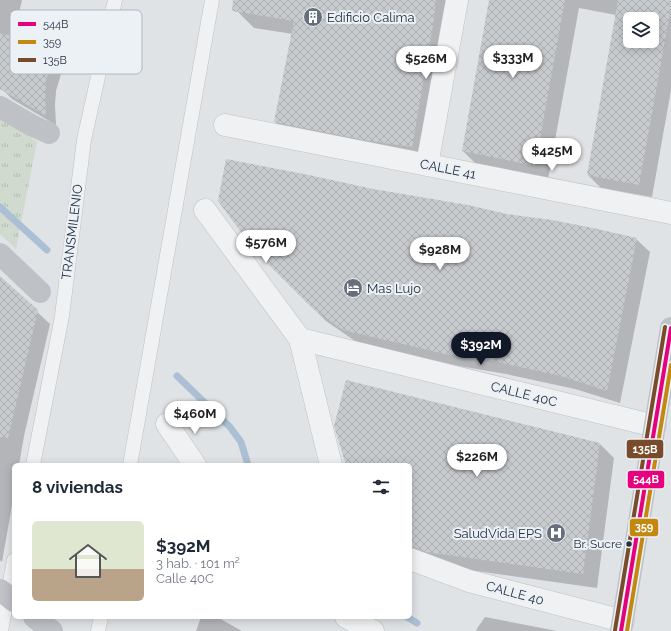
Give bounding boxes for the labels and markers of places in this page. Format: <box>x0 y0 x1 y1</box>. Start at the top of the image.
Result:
building icon: Edificio Calima <box>302 6 324 28</box>
place label: Edificio Calima <box>327 10 415 25</box>
pin: $333M <box>485 45 541 79</box>
pin: $526M <box>398 46 454 80</box>
pin: $425M <box>524 138 580 172</box>
pin: $576M <box>238 230 294 264</box>
pin: $928M <box>412 237 468 271</box>
hotel icon: Mas Lujo <box>342 277 364 299</box>
place label: Mas Lujo <box>367 281 421 296</box>
pin: $392M <box>453 332 509 366</box>
pin: $460M <box>167 401 223 435</box>
pin: $226M <box>449 444 505 478</box>
hospital icon: SaludVida EPS <box>545 522 567 544</box>
place label: SaludVida EPS <box>454 526 542 541</box>
place label: Br. Sucre <box>574 537 622 551</box>
marker: Br. Sucre <box>624 539 634 549</box>

